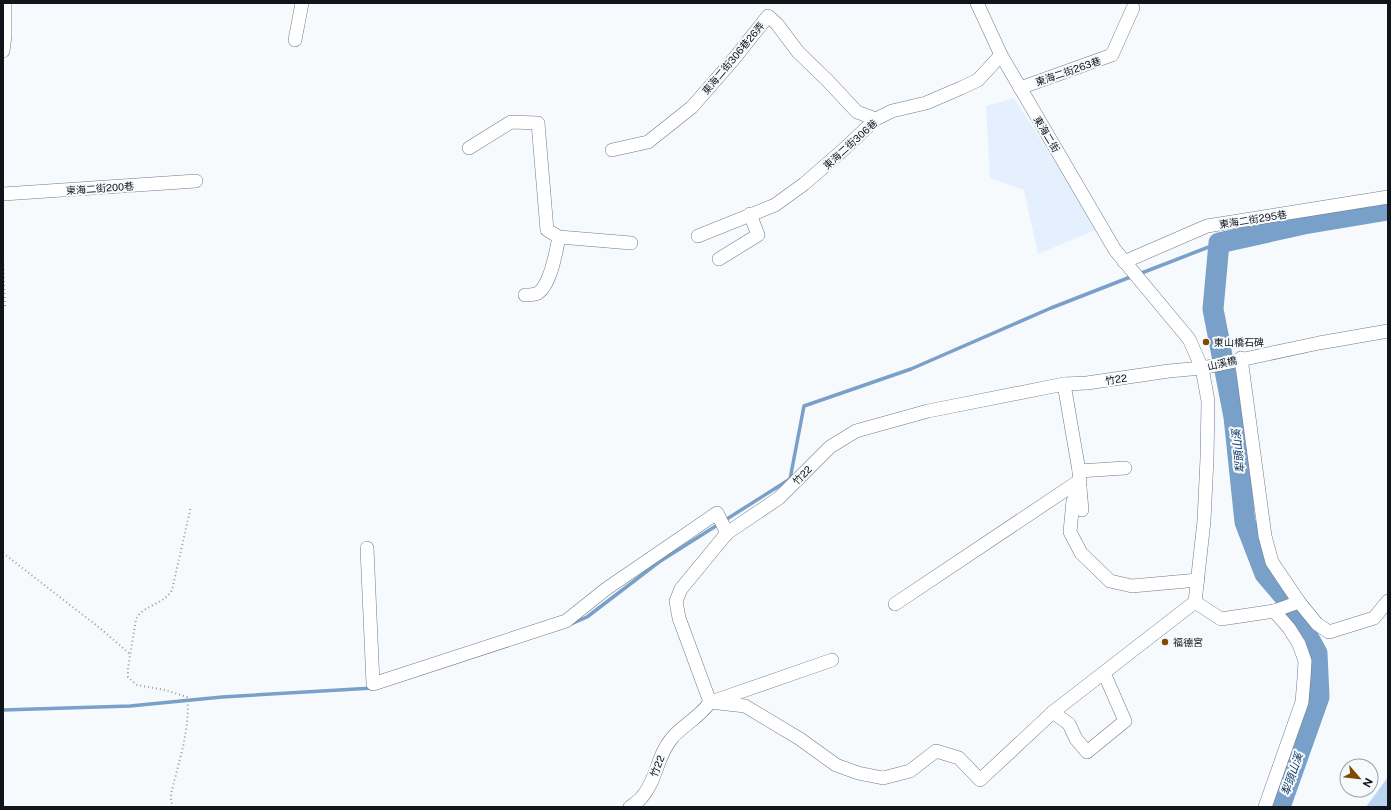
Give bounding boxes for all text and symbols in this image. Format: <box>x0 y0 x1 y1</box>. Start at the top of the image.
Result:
street label: 東海二街306巷26弄 <box>699 19 767 97</box>
street label: 東海二街263巷 <box>1034 54 1102 88</box>
street label: 東海二街 <box>1032 114 1062 154</box>
street label: 東海二街306巷 <box>821 117 879 171</box>
street label: 東海二街200巷 <box>66 180 134 196</box>
street label: 東海二街295巷 <box>1218 208 1288 230</box>
place label: 東山橋石碑 <box>1214 336 1264 348</box>
marker: 東山橋石碑 <box>1201 337 1211 347</box>
street label: 山溪橋 <box>1206 354 1238 372</box>
street label: 竹22 <box>1104 372 1128 386</box>
water label: 犁頭山溪 <box>1230 427 1246 474</box>
street label: 竹22 <box>790 463 814 487</box>
place label: 福德宮 <box>1173 636 1203 648</box>
marker: 福德宮 <box>1160 637 1170 647</box>
water label: 犁頭山溪 <box>1279 749 1305 797</box>
street label: 竹22 <box>647 754 667 778</box>
north arrow <box>1339 758 1379 798</box>
text: N <box>1361 776 1375 789</box>

